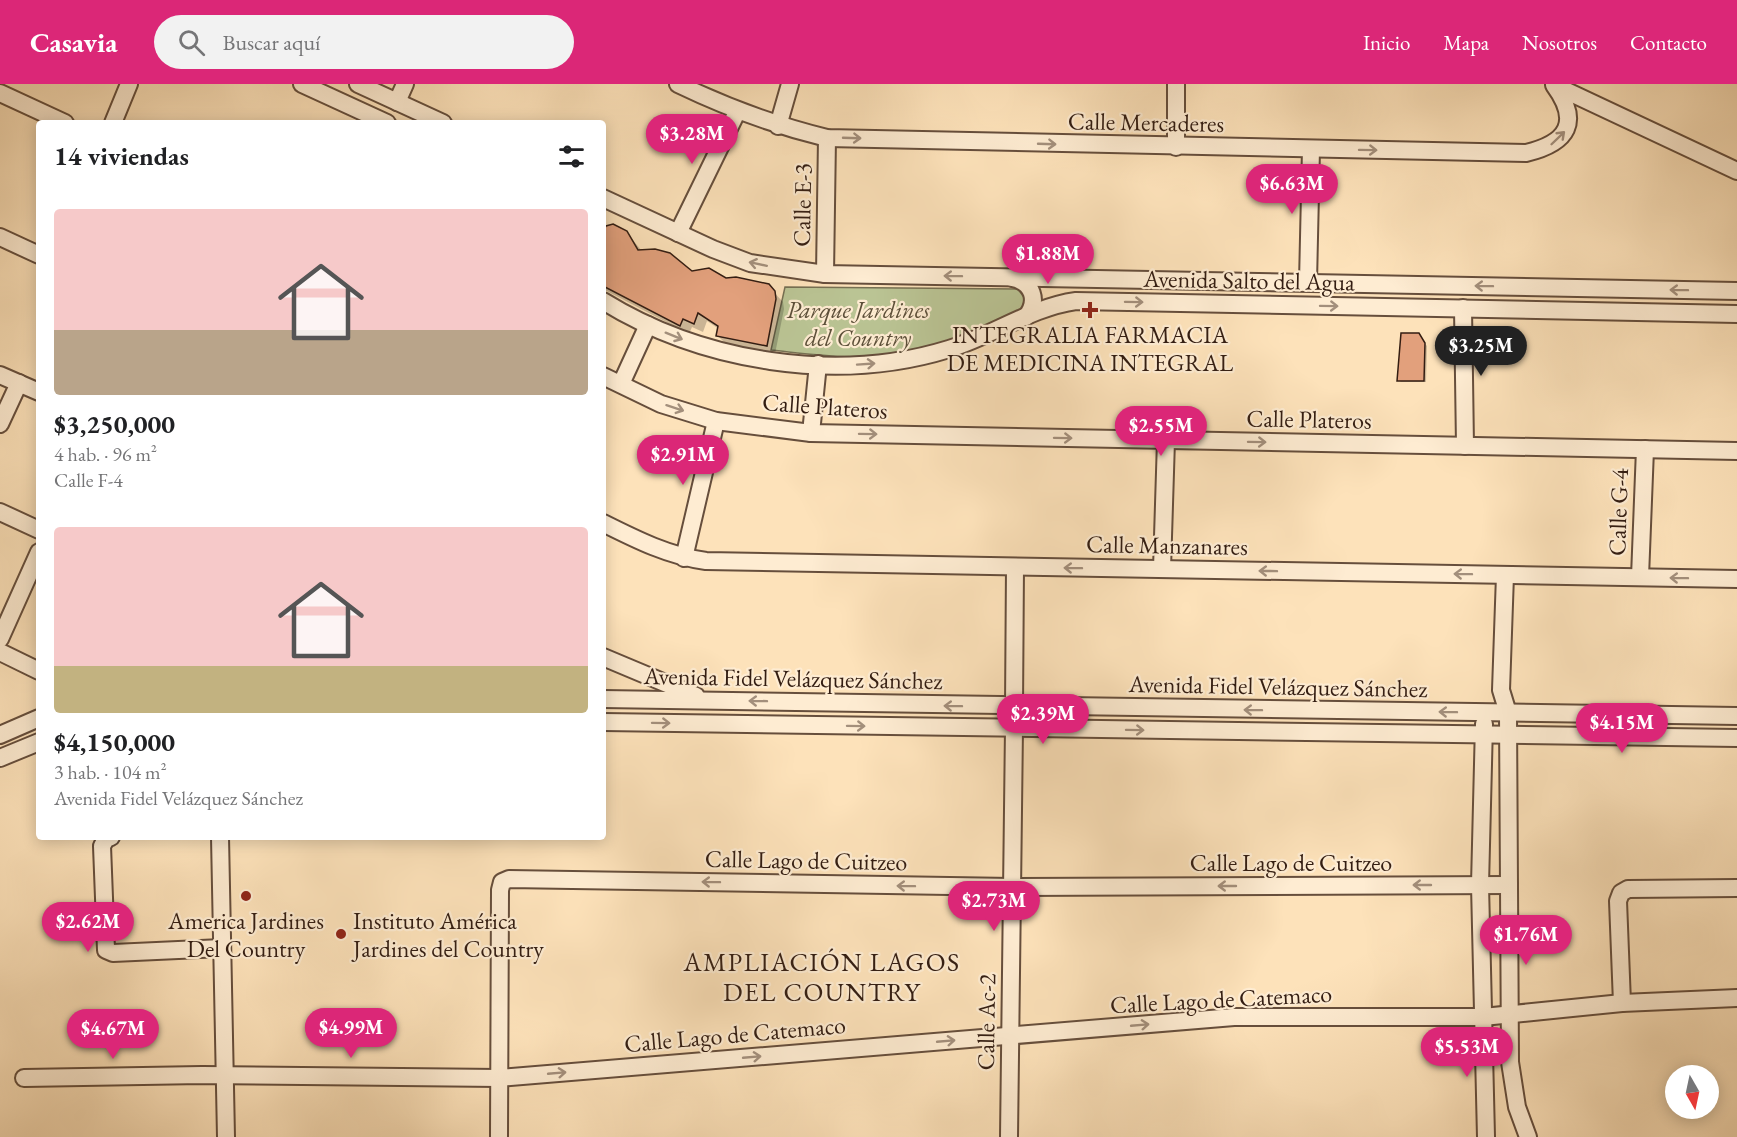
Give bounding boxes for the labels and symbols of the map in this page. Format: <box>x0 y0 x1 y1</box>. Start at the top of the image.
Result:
street label: Calle Mercaderes <box>1068 105 1224 139</box>
pin: $3.28M <box>643 114 741 165</box>
one-way arrow <box>1551 131 1566 145</box>
one-way arrow <box>842 133 862 144</box>
one-way arrow <box>1036 138 1056 149</box>
one-way arrow <box>1357 144 1377 156</box>
street label: Calle E-3 <box>786 163 818 247</box>
pin: $6.63M <box>1243 164 1341 215</box>
pin: $1.88M <box>999 234 1097 285</box>
one-way arrow <box>749 258 769 269</box>
street label: Avenida Salto del Agua <box>1142 263 1355 297</box>
one-way arrow <box>943 270 963 282</box>
one-way arrow <box>1474 280 1494 292</box>
one-way arrow <box>1669 284 1689 295</box>
park label: Parque Jardines del Country <box>787 294 930 353</box>
one-way arrow <box>1123 296 1143 308</box>
one-way arrow <box>1318 300 1338 312</box>
marker: INTEGRALIA FARMACIA DE MEDICINA INTEGRAL <box>1083 303 1097 317</box>
place label: INTEGRALIA FARMACIA DE MEDICINA INTEGRAL <box>947 319 1233 378</box>
pin: $3.25M <box>1432 326 1530 377</box>
one-way arrow <box>665 331 683 342</box>
one-way arrow <box>855 358 875 369</box>
street label: Calle Plateros <box>761 386 889 426</box>
street label: Calle Plateros <box>1246 402 1372 436</box>
one-way arrow <box>665 403 684 414</box>
pin: $2.55M <box>1112 406 1210 457</box>
one-way arrow <box>857 428 877 440</box>
one-way arrow <box>1052 432 1072 444</box>
pin: $2.91M <box>634 435 732 486</box>
one-way arrow <box>1247 436 1267 448</box>
street label: Calle G-4 <box>1601 467 1635 556</box>
street label: Calle Manzanares <box>1086 528 1248 562</box>
one-way arrow <box>1063 562 1083 573</box>
one-way arrow <box>1258 565 1278 577</box>
one-way arrow <box>1453 568 1473 580</box>
one-way arrow <box>1669 572 1689 584</box>
street label: Avenida Fidel Velázquez Sánchez <box>642 660 943 696</box>
street label: Avenida Fidel Velázquez Sánchez <box>1127 668 1428 704</box>
pin: $2.39M <box>994 694 1092 745</box>
one-way arrow <box>748 695 768 706</box>
one-way arrow <box>943 700 963 711</box>
pin: $4.15M <box>1573 703 1671 754</box>
one-way arrow <box>1243 704 1263 716</box>
one-way arrow <box>1438 706 1458 718</box>
one-way arrow <box>651 717 671 729</box>
one-way arrow <box>846 720 866 731</box>
one-way arrow <box>1125 724 1145 735</box>
street label: Calle Lago de Cuitzeo <box>705 843 908 877</box>
street label: Calle Lago de Cuitzeo <box>1190 847 1392 878</box>
one-way arrow <box>701 876 721 888</box>
one-way arrow <box>1412 879 1432 891</box>
one-way arrow <box>896 880 916 891</box>
one-way arrow <box>1217 880 1237 892</box>
pin: $2.73M <box>945 881 1043 932</box>
marker: America Jardines Del Country <box>239 889 253 903</box>
pin: $2.62M <box>39 902 137 953</box>
place label: America Jardines Del Country <box>167 905 324 964</box>
place label: Instituto América Jardines del Country <box>351 905 544 964</box>
pin: $1.76M <box>1477 915 1575 966</box>
marker: Instituto América Jardines del Country <box>334 927 348 941</box>
district label: AMPLIACIÓN LAGOS DEL COUNTRY <box>682 945 961 1009</box>
street label: Calle Ac-2 <box>970 973 1002 1071</box>
street label: Calle Lago de Catemaco <box>1109 978 1333 1020</box>
pin: $4.99M <box>302 1008 400 1059</box>
pin: $4.67M <box>64 1009 162 1060</box>
street label: Calle Lago de Catemaco <box>623 1009 847 1059</box>
one-way arrow <box>1130 1019 1150 1030</box>
pin: $5.53M <box>1418 1027 1516 1078</box>
one-way arrow <box>935 1035 955 1046</box>
one-way arrow <box>741 1051 761 1062</box>
north arrow <box>1665 1065 1719 1119</box>
one-way arrow <box>547 1067 567 1078</box>

